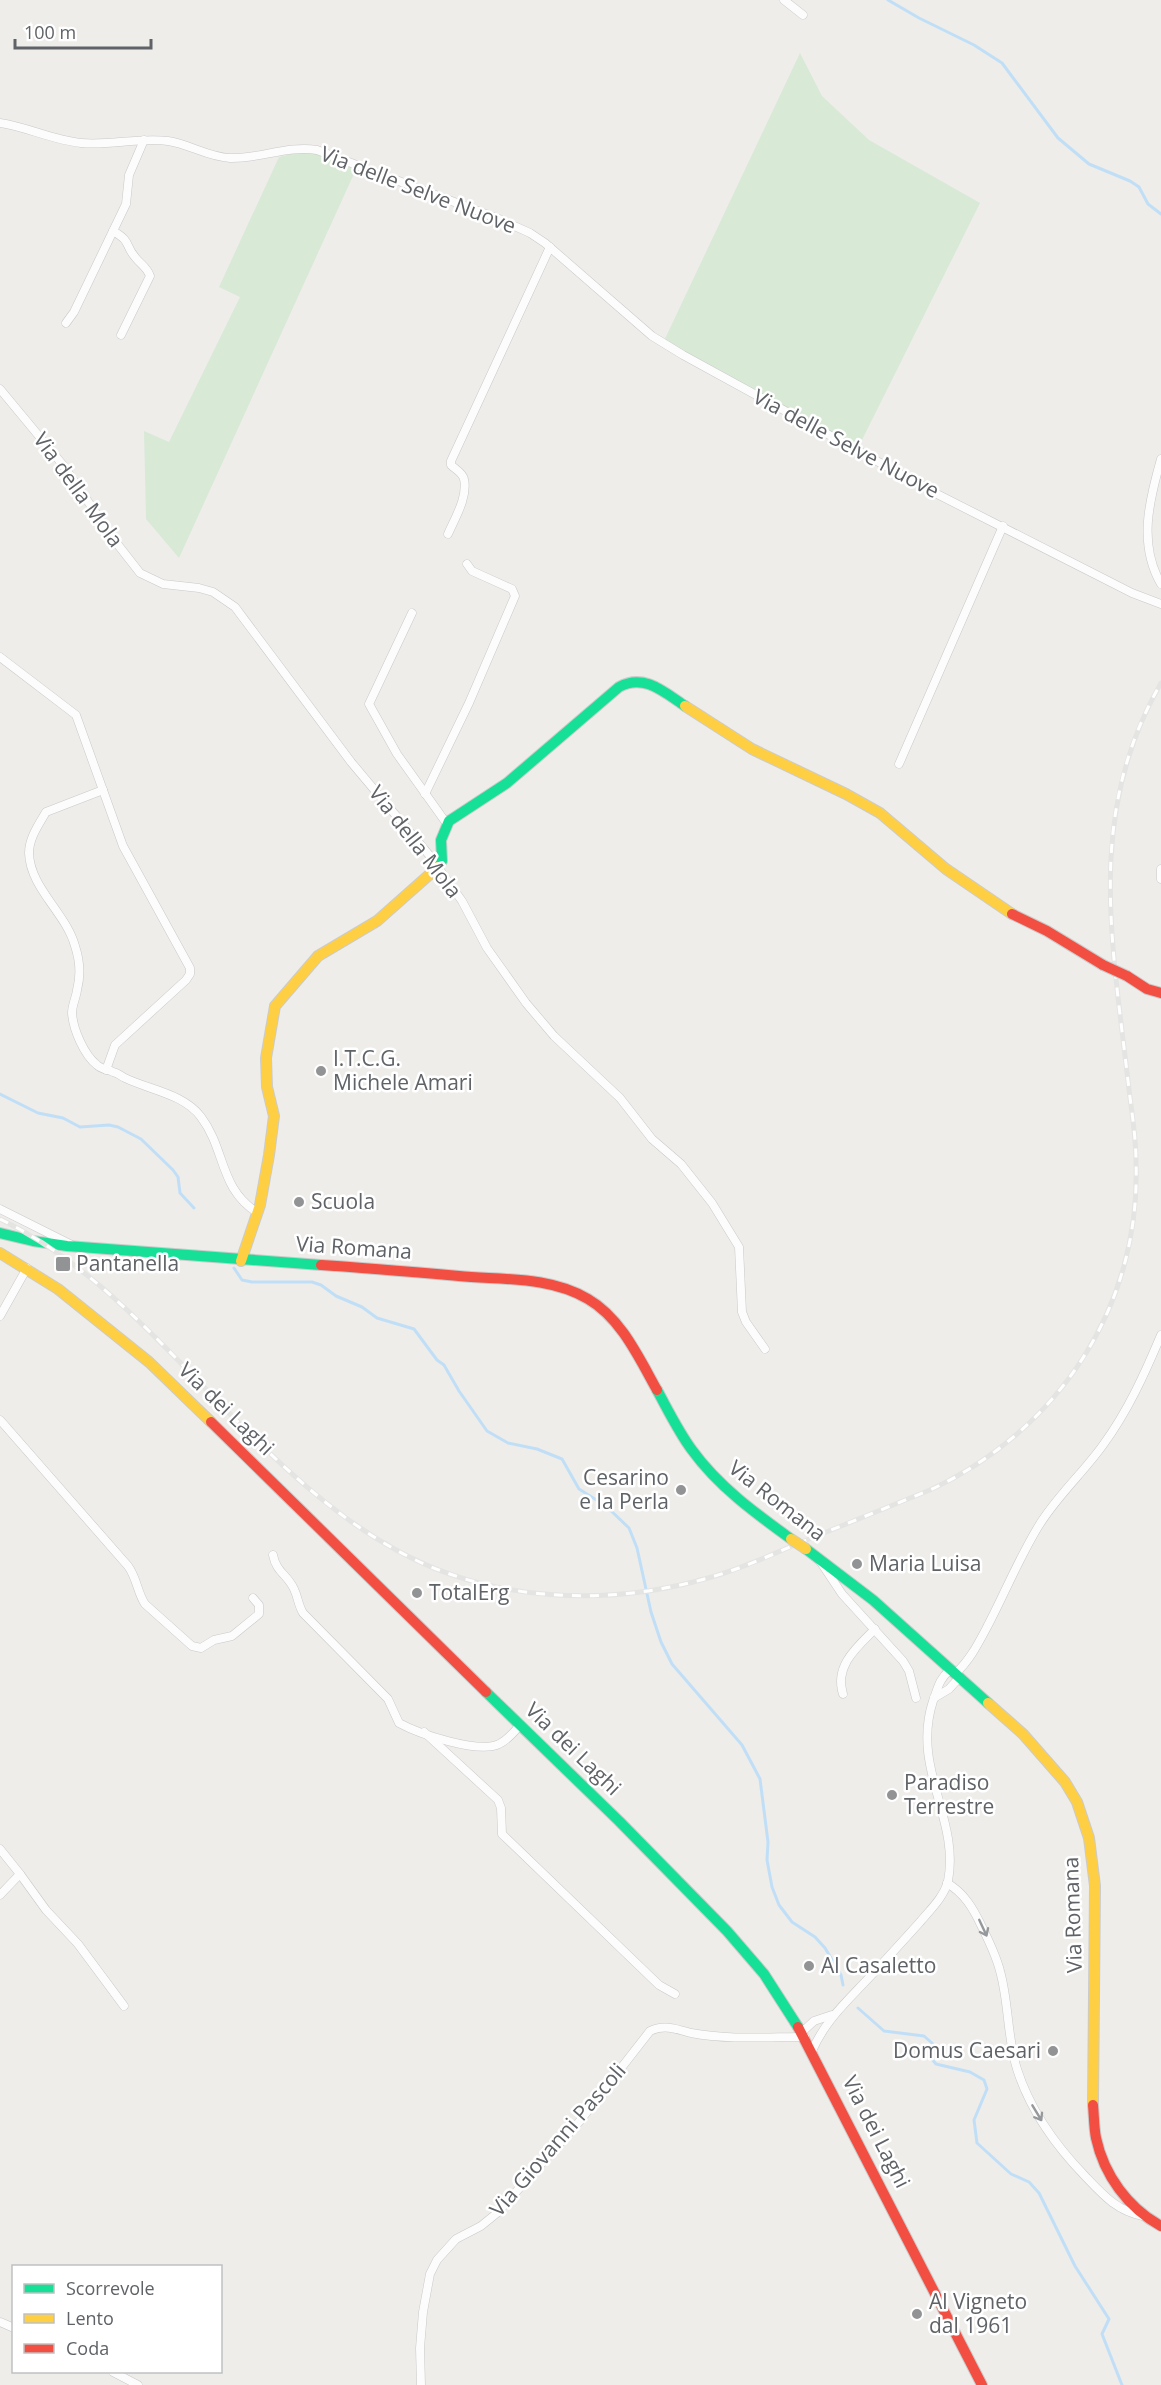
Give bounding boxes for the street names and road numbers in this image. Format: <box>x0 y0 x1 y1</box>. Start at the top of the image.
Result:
street label: Via delle Selve Nuove <box>317 139 520 239</box>
street label: Via delle Selve Nuove <box>748 382 945 504</box>
street label: Via della Mola <box>28 426 130 553</box>
street label: Via della Mola <box>363 779 469 904</box>
street label: Via Romana <box>295 1229 413 1265</box>
street label: Via dei Laghi <box>173 1356 281 1461</box>
street label: Via Romana <box>723 1453 832 1547</box>
street label: Via dei Laghi <box>520 1696 628 1801</box>
street label: Via Romana <box>1056 1856 1088 1974</box>
street label: Via Giovanni Pascoli <box>483 2057 632 2222</box>
street label: Via dei Laghi <box>837 2071 917 2193</box>

